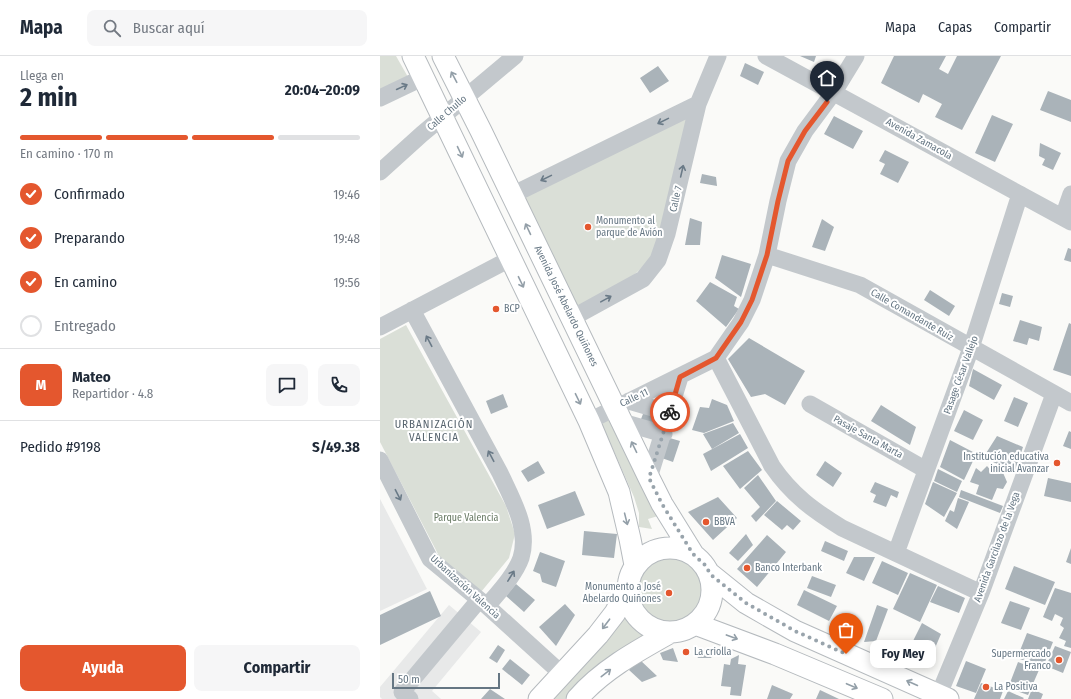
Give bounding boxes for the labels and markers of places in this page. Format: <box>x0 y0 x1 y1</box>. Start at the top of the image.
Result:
pin <box>810 61 844 102</box>
place label: Monumento al parque de Avión <box>596 215 663 239</box>
marker: Monumento al parque de Avión <box>583 222 593 232</box>
place label: BCP <box>504 303 520 315</box>
marker: BCP <box>491 304 501 314</box>
place label: Institución educativa inicial Avanzar <box>963 451 1049 475</box>
marker: Institución educativa inicial Avanzar <box>1052 458 1062 468</box>
place label: BBVA <box>714 516 736 528</box>
marker: BBVA <box>701 517 711 527</box>
place label: Banco Interbank <box>755 562 822 574</box>
marker: Banco Interbank <box>742 563 752 573</box>
place label: Monumento a José Abelardo Quiñones <box>583 581 661 605</box>
marker: Monumento a José Abelardo Quiñones <box>664 588 674 598</box>
pin <box>829 613 863 654</box>
callout: Foy Mey <box>870 640 936 668</box>
place label: La criolla <box>694 646 731 658</box>
marker: La criolla <box>681 647 691 657</box>
place label: Supermercado Franco <box>992 648 1051 672</box>
marker: Supermercado Franco <box>1054 655 1064 665</box>
place label: La Positiva <box>994 681 1038 693</box>
marker: La Positiva <box>981 682 991 692</box>

